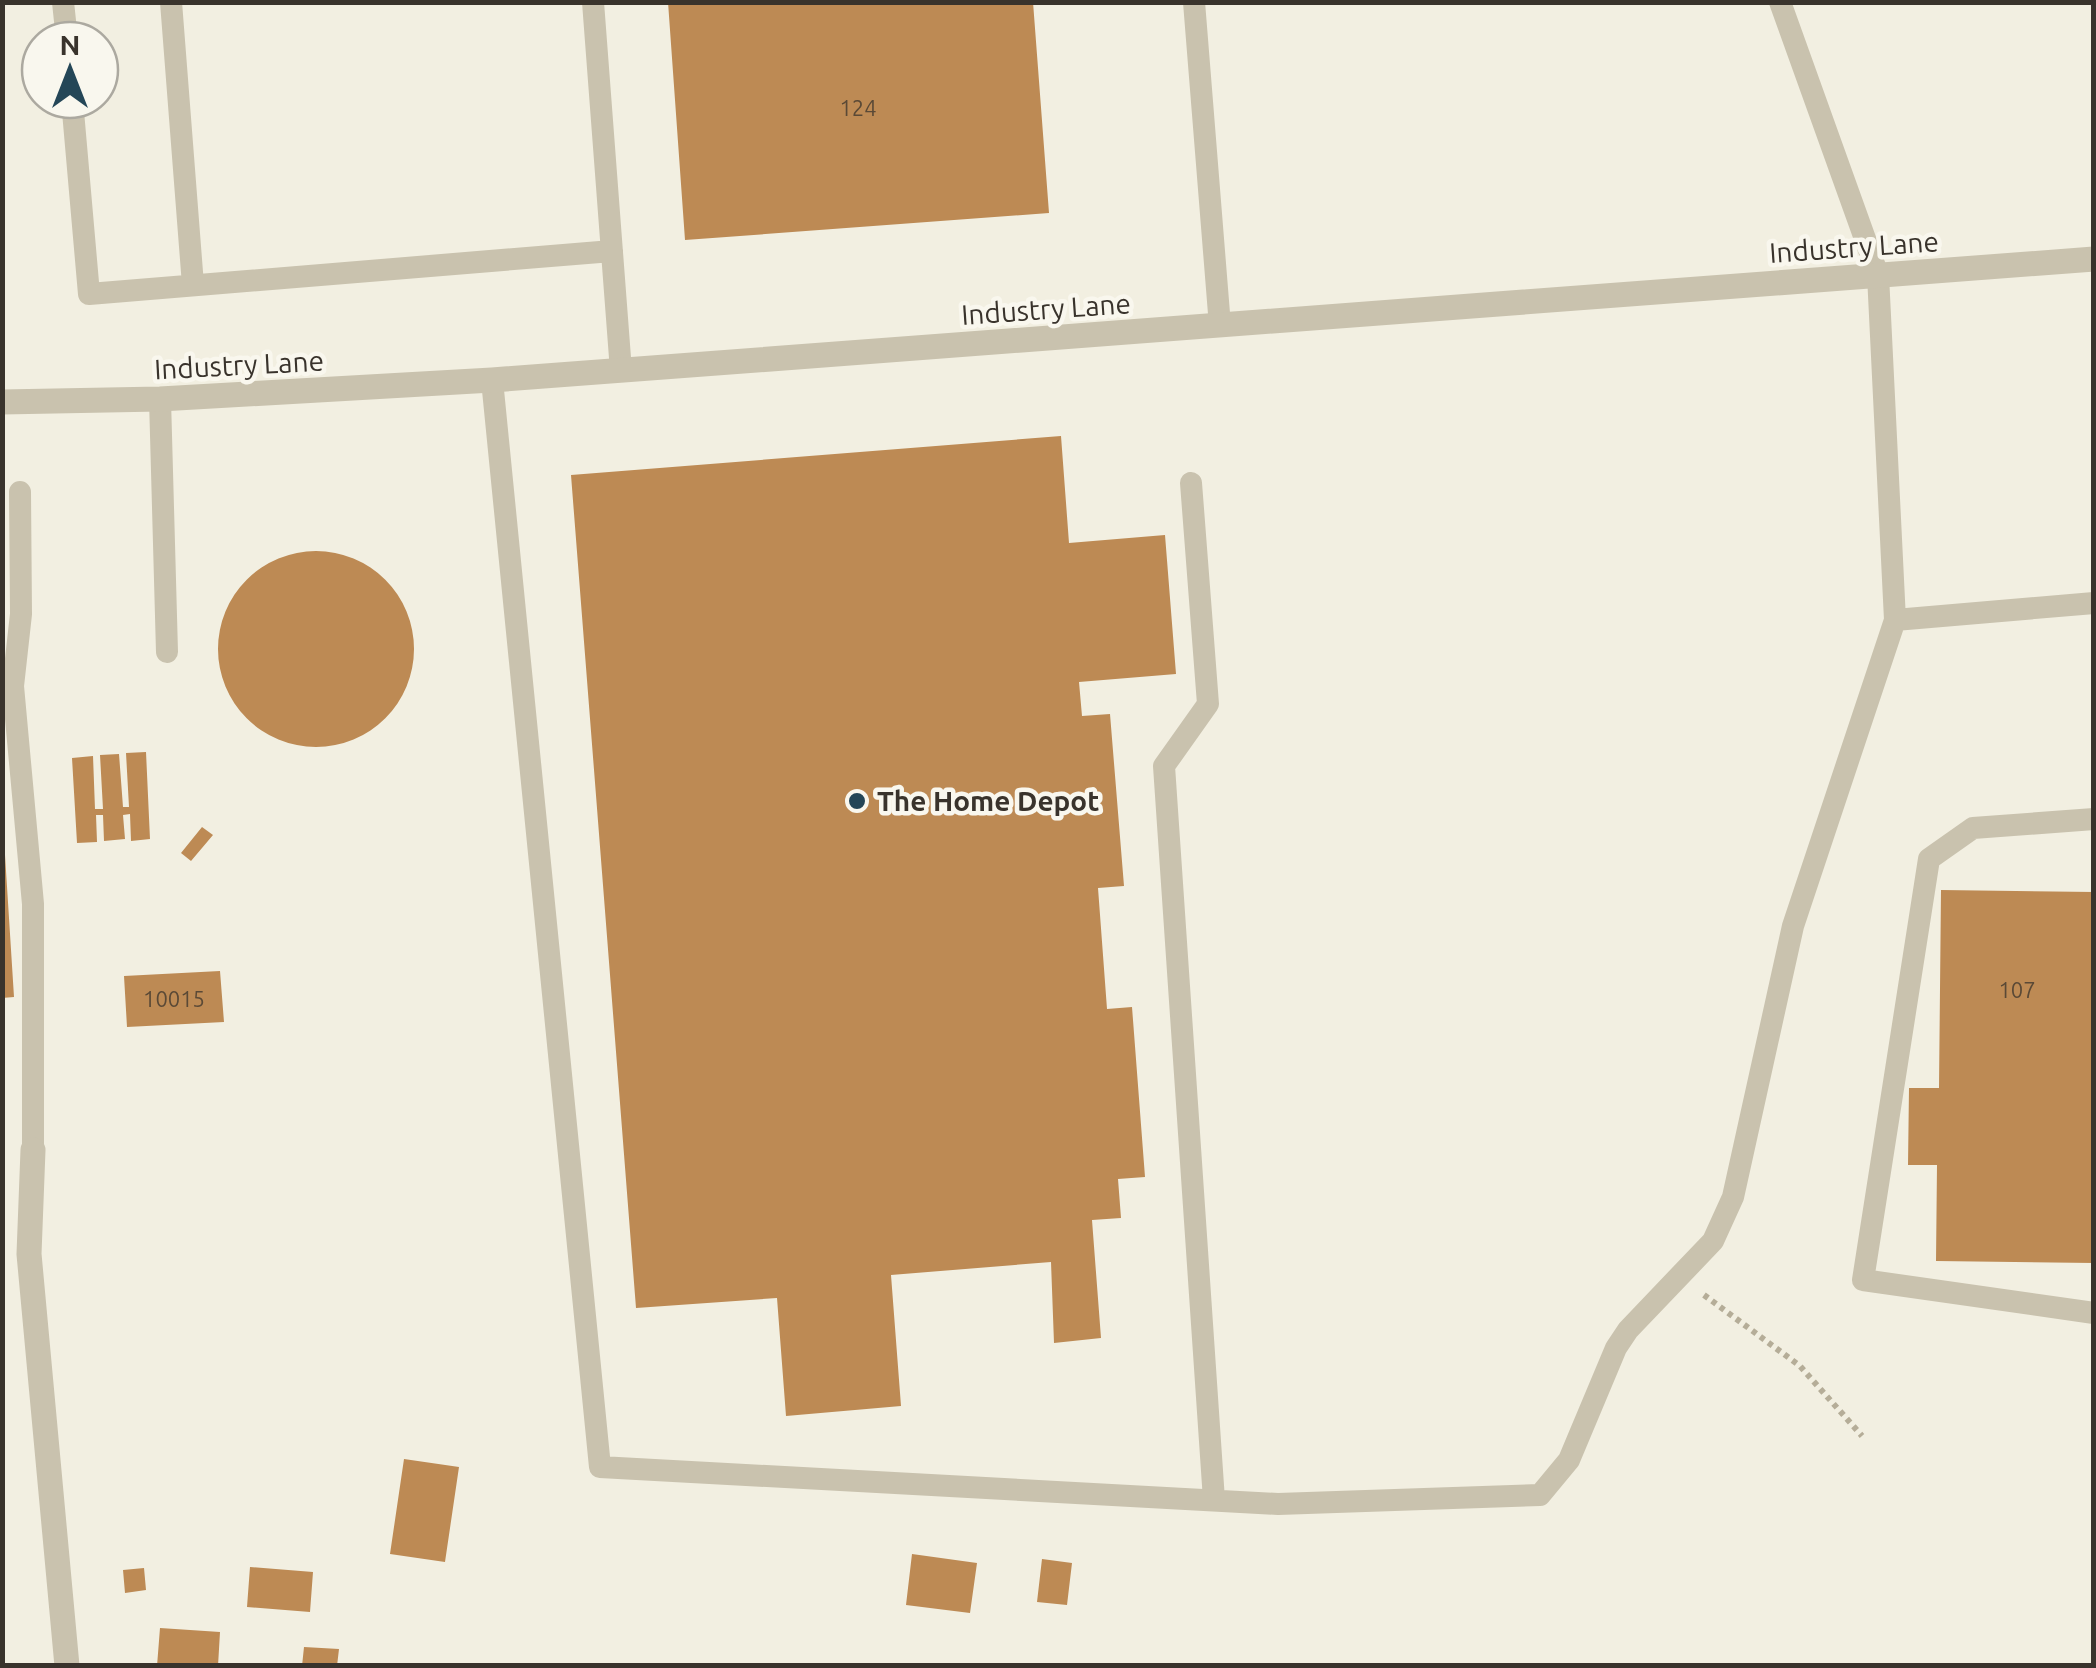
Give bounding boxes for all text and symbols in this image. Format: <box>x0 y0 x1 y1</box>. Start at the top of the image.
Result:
north arrow <box>20 20 120 120</box>
text: N <box>60 29 80 60</box>
house number: 124 <box>839 95 877 120</box>
street label: Industry Lane <box>1768 225 1940 268</box>
street label: Industry Lane <box>960 287 1132 330</box>
street label: Industry Lane <box>153 345 325 384</box>
place label: The Home Depot <box>877 785 1099 816</box>
marker: The Home Depot <box>846 790 868 812</box>
house number: 107 <box>1998 977 2036 1002</box>
house number: 10015 <box>143 986 205 1011</box>

